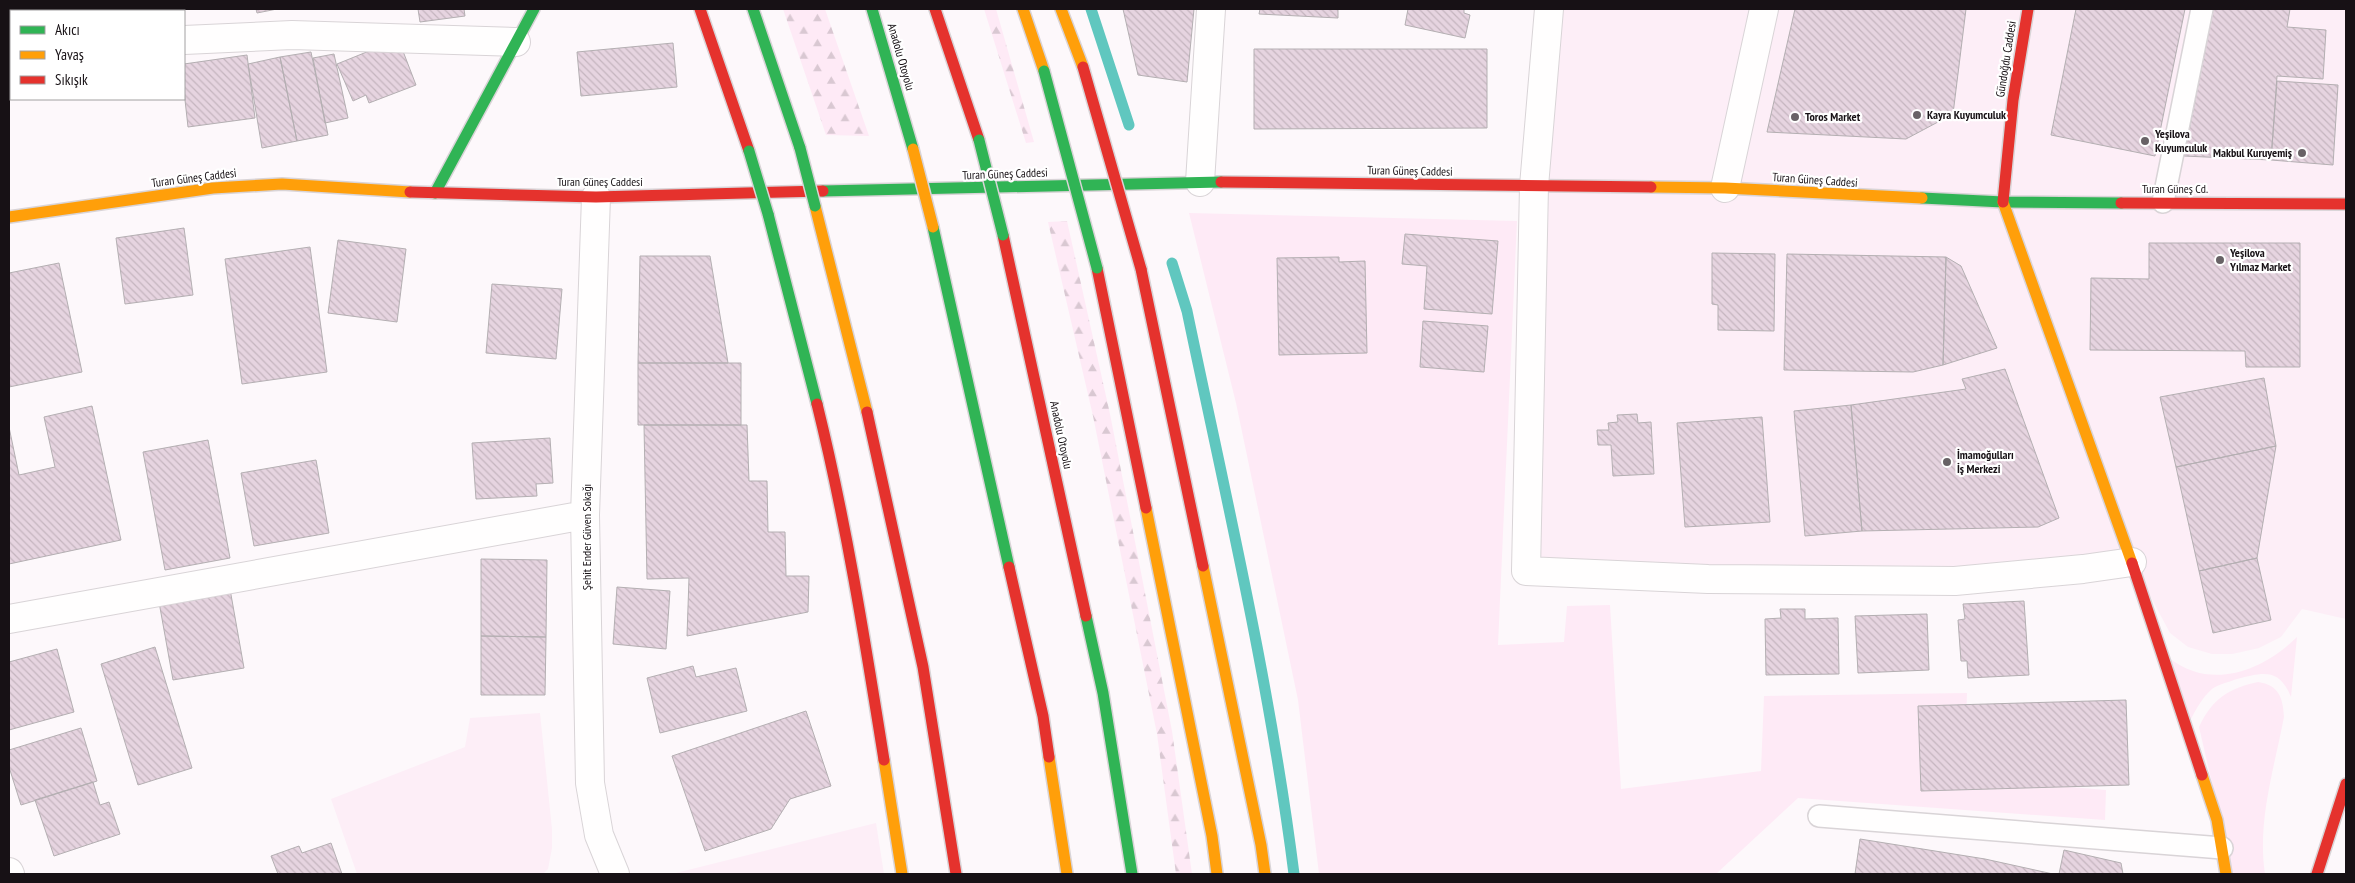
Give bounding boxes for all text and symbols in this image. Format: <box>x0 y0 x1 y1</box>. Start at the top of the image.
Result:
legend <box>10 10 185 100</box>
text: Akıcı <box>55 20 80 39</box>
street label: Gündoğdu Caddesi <box>1992 20 2019 98</box>
street label: Anadolu Otoyolu <box>885 22 918 92</box>
text: Yavaş <box>55 45 84 64</box>
text: Sıkışık <box>55 70 88 89</box>
place label: Kayra Kuyumculuk <box>1927 107 2006 122</box>
place label: Toros Market <box>1805 109 1861 124</box>
marker: Kayra Kuyumculuk <box>1911 109 1923 121</box>
marker: Toros Market <box>1789 111 1801 123</box>
place label: Yeşilova Kuyumculuk <box>2154 126 2207 155</box>
marker: Yeşilova Kuyumculuk <box>2139 135 2151 147</box>
place label: Makbul Kuruyemiş <box>2213 145 2292 160</box>
marker: Makbul Kuruyemiş <box>2296 147 2308 159</box>
street label: Turan Güneş Caddesi <box>1367 162 1453 179</box>
street label: Turan Güneş Caddesi <box>151 165 237 190</box>
street label: Turan Güneş Caddesi <box>962 165 1048 182</box>
street label: Turan Güneş Caddesi <box>1772 169 1858 190</box>
street label: Turan Güneş Caddesi <box>557 174 643 189</box>
street label: Turan Güneş Cd. <box>2142 181 2208 196</box>
place label: Yeşilova Yılmaz Market <box>2229 245 2292 274</box>
marker: Yeşilova Yılmaz Market <box>2214 254 2226 266</box>
street label: Anadolu Otoyolu <box>1047 399 1076 470</box>
place label: İmamoğulları İş Merkezi <box>1957 447 2014 476</box>
marker: İmamoğulları İş Merkezi <box>1941 456 1953 468</box>
street label: Şehit Ender Güven Sokağı <box>579 484 594 590</box>

